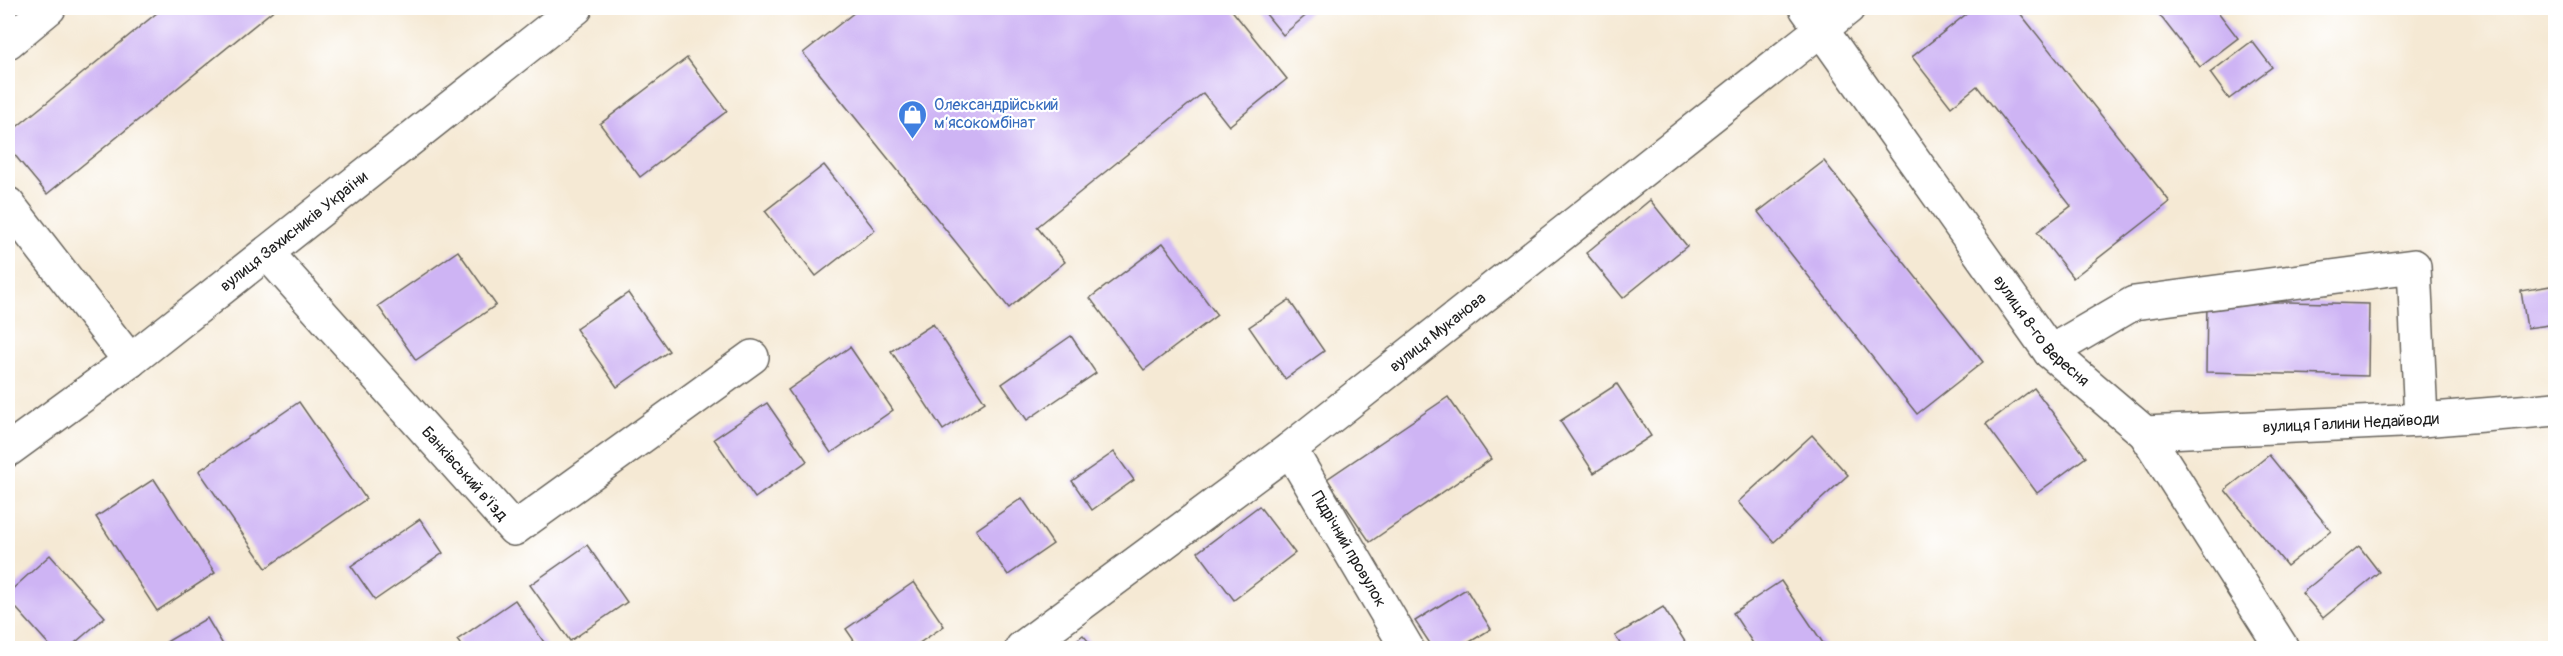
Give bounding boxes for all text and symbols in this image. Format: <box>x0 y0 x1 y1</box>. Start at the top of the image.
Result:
place label: Олександрійський мʼясокомбінат <box>934 95 1059 133</box>
shop icon: Олександрійський мʼясокомбінат <box>897 98 929 140</box>
street label: вулиця Захисників України <box>216 167 372 296</box>
street label: вулиця 8-го Вересня <box>1989 271 2093 391</box>
street label: вулиця Муканова <box>1385 288 1490 377</box>
street label: вулиця Галини Недайводи <box>2262 409 2440 437</box>
street label: Банківський в'їзд <box>417 422 512 525</box>
street label: Підрічний провулок <box>1307 487 1391 611</box>

